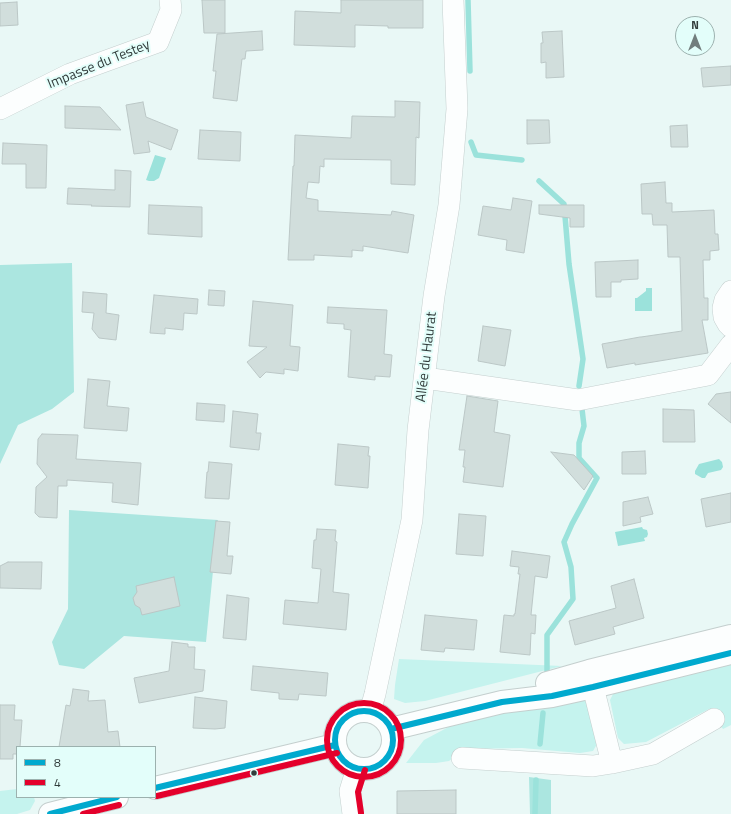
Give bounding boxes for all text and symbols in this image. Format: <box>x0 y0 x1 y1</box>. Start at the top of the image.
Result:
north arrow <box>675 16 715 56</box>
text: N <box>691 17 699 33</box>
street label: Impasse du Testey <box>45 37 153 93</box>
street label: Allée du Haurat <box>413 311 441 403</box>
legend <box>16 746 156 798</box>
text: 8 <box>54 753 61 772</box>
unlabelled marker <box>249 768 259 778</box>
text: 4 <box>54 773 61 792</box>

